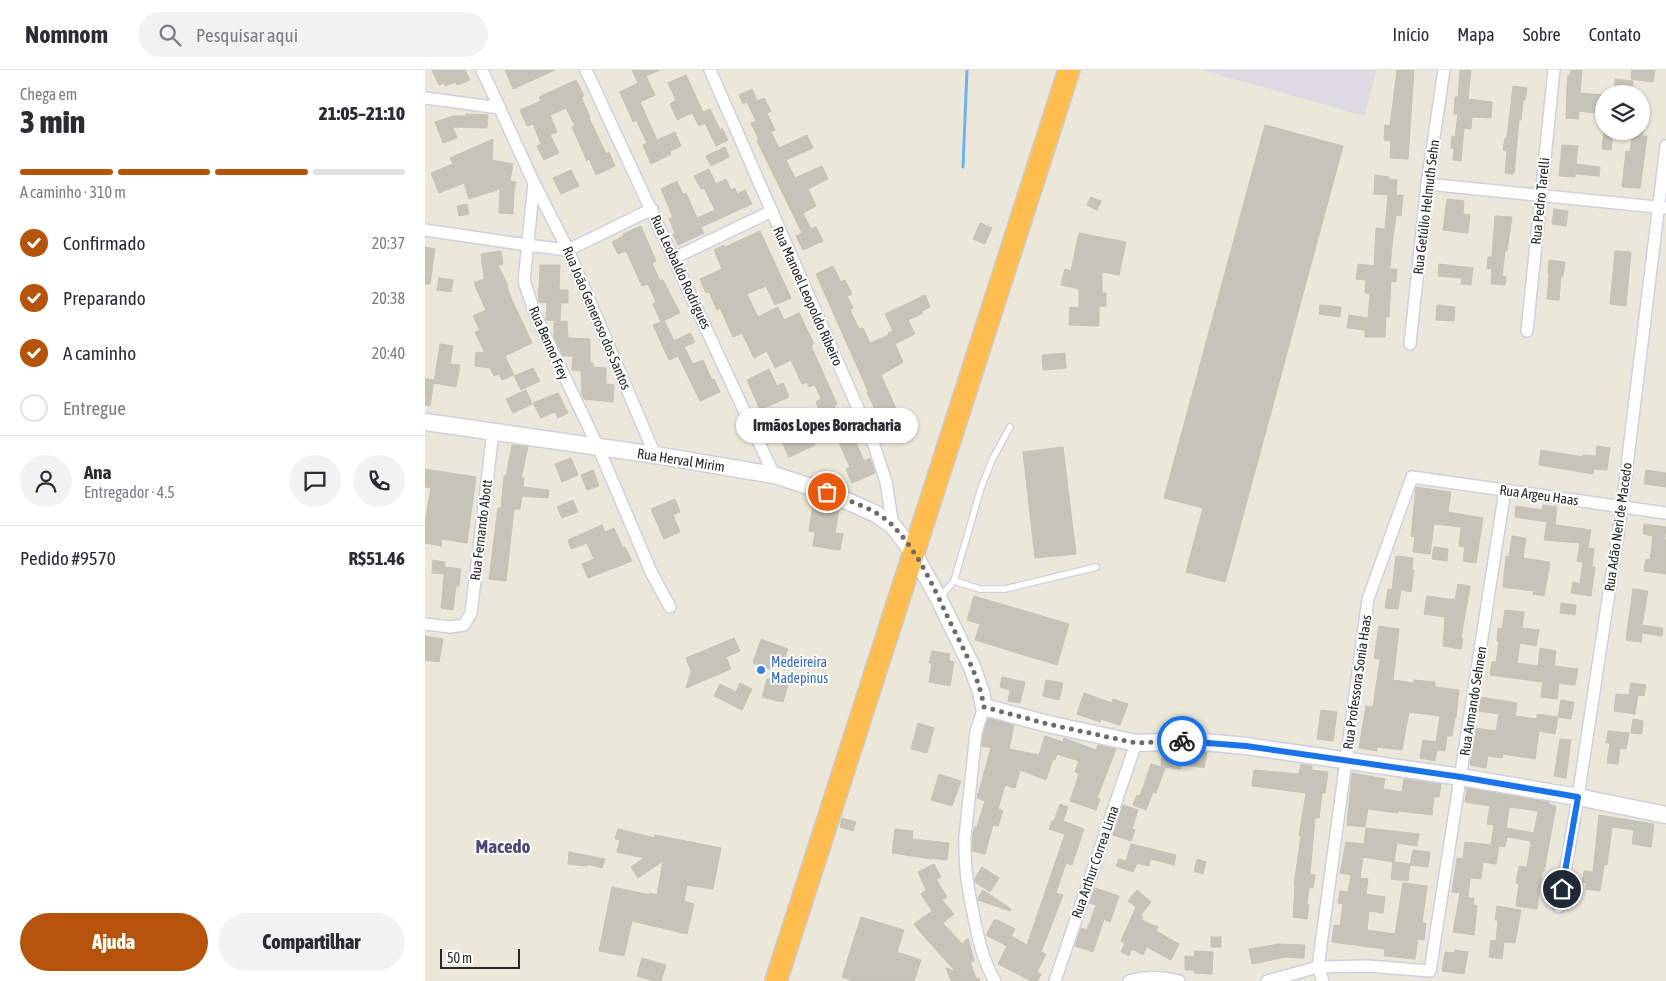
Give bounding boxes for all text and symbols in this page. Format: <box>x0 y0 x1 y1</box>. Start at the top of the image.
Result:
search box <box>138 12 488 57</box>
text: Nomnom <box>25 21 108 48</box>
icon: search <box>156 21 184 49</box>
text: Pesquisar aqui <box>196 24 298 46</box>
text: Início <box>1393 24 1429 45</box>
text: Mapa <box>1457 24 1495 45</box>
text: Sobre <box>1523 24 1561 45</box>
text: Contato <box>1589 24 1641 45</box>
text: Chega em <box>20 85 77 103</box>
map controls <box>1595 85 1650 140</box>
button: layers <box>1595 85 1650 140</box>
text: 21:05–21:10 <box>319 102 405 124</box>
text: 3 min <box>20 103 85 140</box>
street label: Rua Getúlio Helmuth Sehn <box>1410 139 1442 275</box>
street label: Rua Pedro Tarelli <box>1527 157 1553 245</box>
text: A caminho · 310 m <box>20 183 126 201</box>
street label: Rua Leobaldo Rodrigues <box>648 212 714 332</box>
street label: Rua Manoel Leopoldo Ribeiro <box>770 224 846 368</box>
icon: check <box>20 229 48 257</box>
text: Confirmado <box>63 232 145 254</box>
text: 20:37 <box>372 234 405 252</box>
street label: Rua João Generoso dos Santos <box>560 244 634 392</box>
icon: check <box>20 284 48 312</box>
text: Preparando <box>63 287 146 309</box>
text: 20:38 <box>372 289 405 307</box>
street label: Rua Benno Frey <box>526 304 572 382</box>
icon: check <box>20 339 48 367</box>
text: A caminho <box>63 342 136 364</box>
text: 20:40 <box>372 344 405 362</box>
text: Entregue <box>63 397 126 419</box>
callout: Irmãos Lopes Borracharia <box>736 407 918 442</box>
text: Irmãos Lopes Borracharia <box>753 416 901 434</box>
street label: Rua Herval Mirim <box>636 445 726 475</box>
button: person <box>20 455 72 507</box>
button: chat <box>289 455 341 507</box>
button: phone <box>353 455 405 507</box>
text: Ana <box>84 461 111 483</box>
street label: Rua Adão Neri de Macedo <box>1601 461 1635 593</box>
pin <box>806 471 848 513</box>
icon: bag <box>813 478 841 506</box>
street label: Rua Fernando Abott <box>467 479 495 581</box>
street label: Rua Argeu Haas <box>1498 482 1580 508</box>
text: Entregador · 4.5 <box>84 483 175 501</box>
text: Pedido #9570 <box>20 547 116 569</box>
text: R$51.46 <box>348 547 405 569</box>
street label: Rua Professora Sonia Haas <box>1340 614 1374 750</box>
street label: Rua Armando Sehnen <box>1456 645 1490 757</box>
place label: Medeireira Madepinus <box>771 654 828 686</box>
marker: Medeireira Madepinus <box>755 664 767 676</box>
courier <box>1157 716 1207 766</box>
icon: bike <box>1168 727 1196 755</box>
street label: Rua Arthur Correa Lima <box>1068 804 1122 920</box>
district label: Macedo <box>475 835 531 857</box>
pin <box>1541 868 1583 910</box>
icon: home <box>1548 875 1576 903</box>
button: Ajuda <box>20 913 208 971</box>
button: Compartilhar <box>218 913 405 971</box>
scale bar <box>440 946 520 969</box>
text: 50 m <box>447 950 472 966</box>

